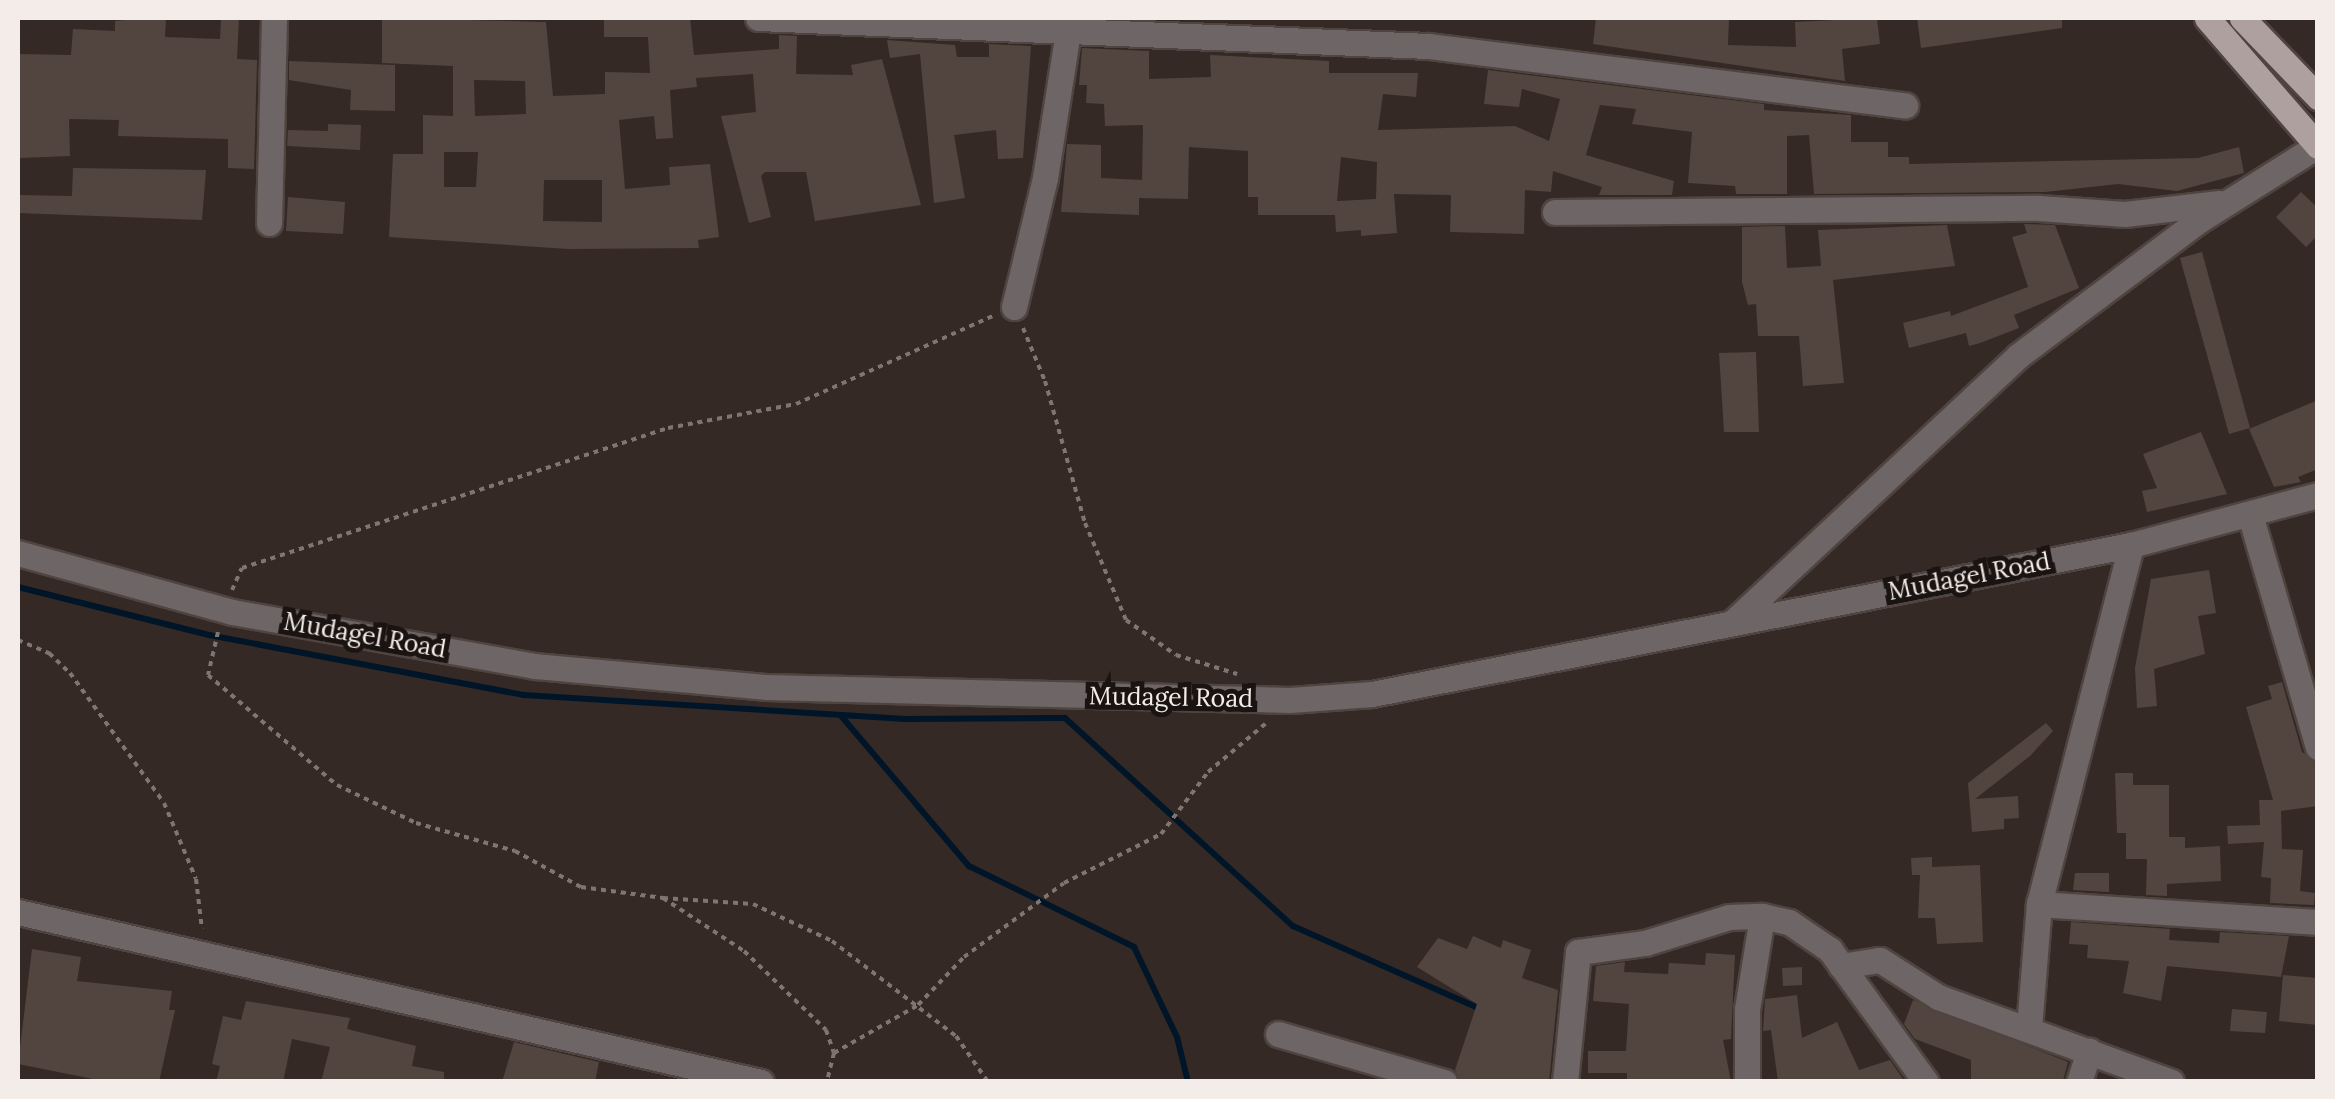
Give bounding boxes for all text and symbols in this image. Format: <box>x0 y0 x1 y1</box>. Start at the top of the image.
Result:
street label: Mudagel Road <box>1885 546 2053 606</box>
street label: Mudagel Road <box>281 606 449 664</box>
street label: Mudagel Road <box>1089 681 1253 713</box>

